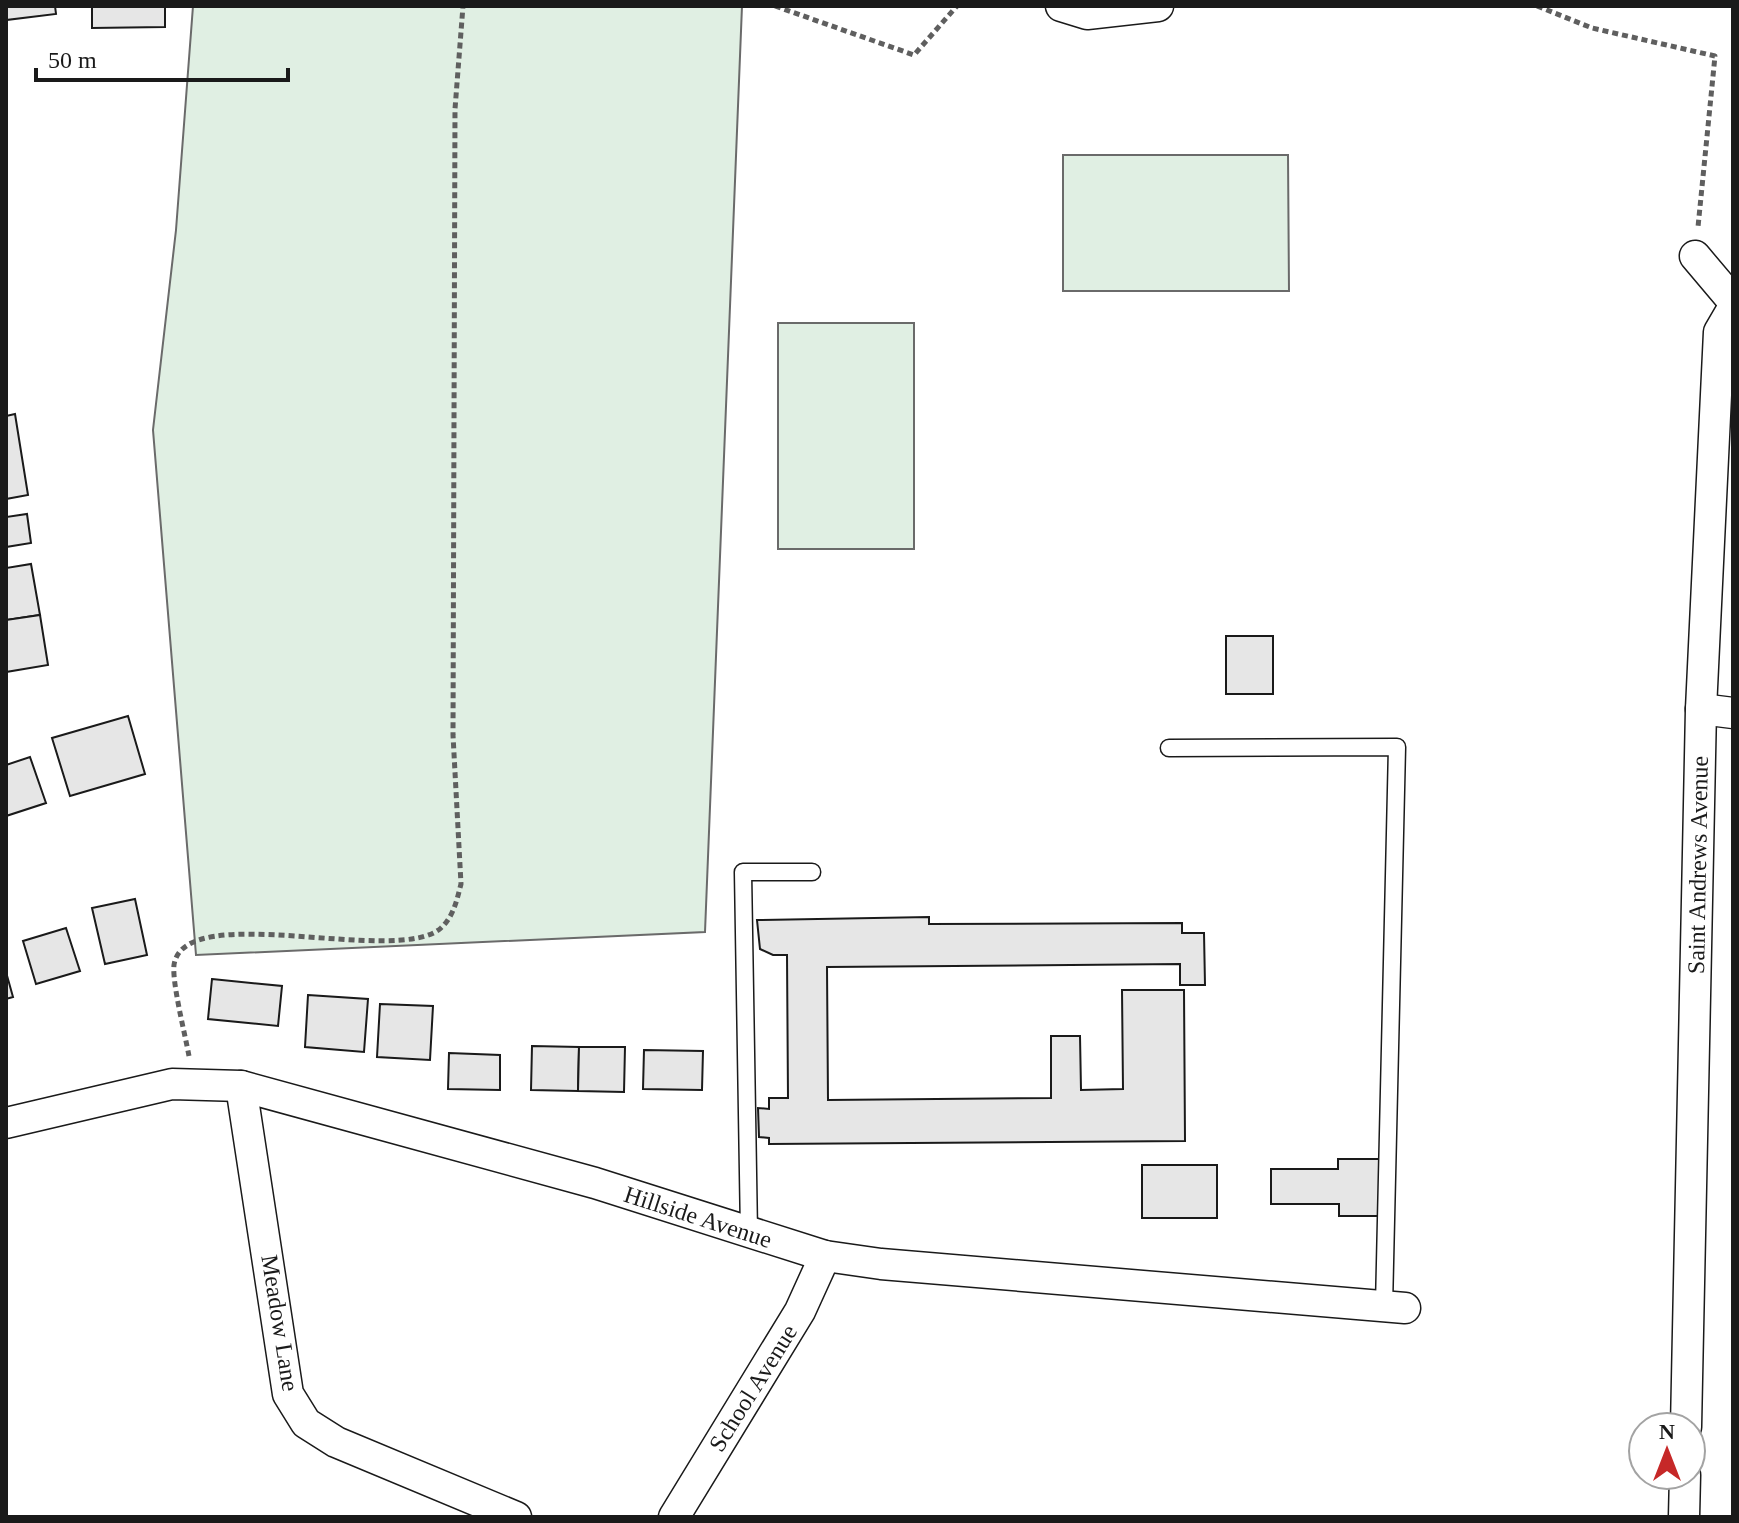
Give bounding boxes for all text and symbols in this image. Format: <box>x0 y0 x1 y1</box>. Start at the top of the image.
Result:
scale bar <box>36 32 288 82</box>
text: 50 m <box>48 47 97 73</box>
street label: Saint Andrews Avenue <box>1683 756 1713 974</box>
street label: Hillside Avenue <box>621 1181 775 1253</box>
street label: Meadow Lane <box>256 1253 304 1393</box>
street label: School Avenue <box>704 1320 802 1456</box>
north arrow <box>1627 1411 1707 1491</box>
text: N <box>1659 1419 1675 1444</box>

